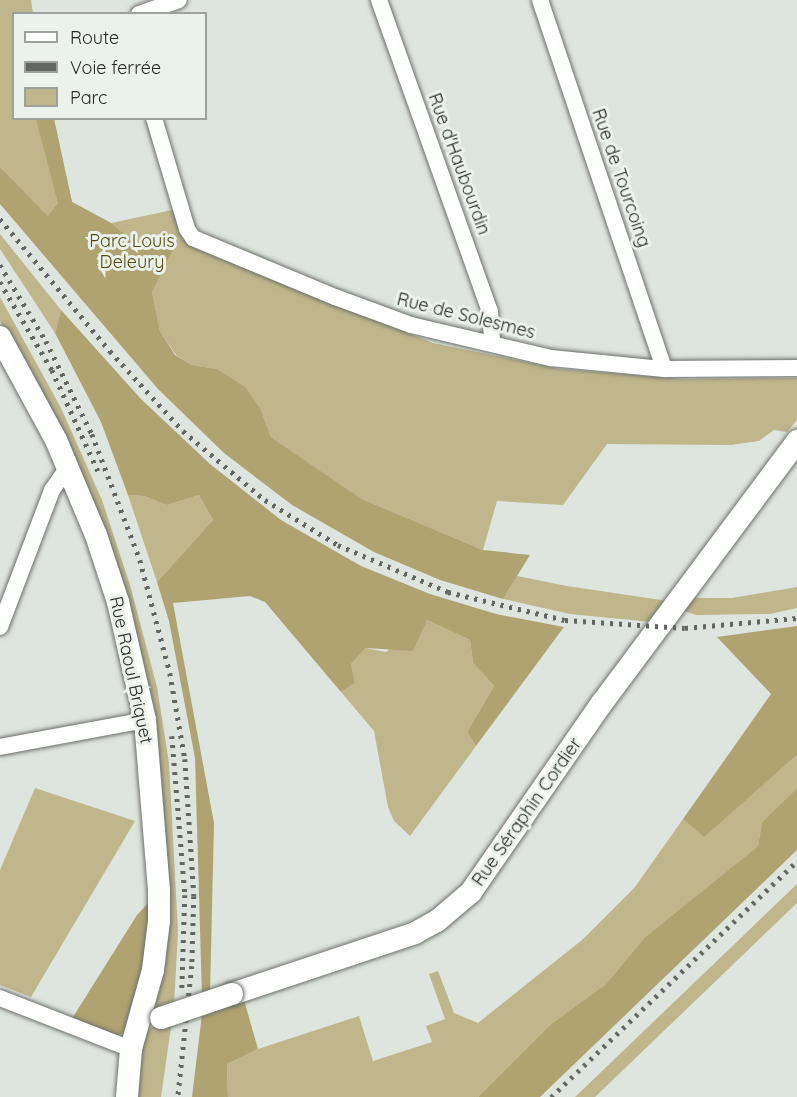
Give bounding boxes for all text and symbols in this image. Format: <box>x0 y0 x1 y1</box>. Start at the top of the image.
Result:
legend <box>12 12 207 120</box>
text: Route <box>70 26 119 49</box>
text: Voie ferrée <box>70 56 161 79</box>
text: Parc <box>70 86 107 109</box>
street label: Rue d'Haubourdin <box>423 90 495 238</box>
street label: Rue de Tourcoing <box>587 106 655 250</box>
park label: Parc Louis Deleury <box>89 231 175 274</box>
street label: Rue de Solesmes <box>395 288 537 344</box>
street label: Rue Raoul Briquet <box>105 594 157 746</box>
street label: Rue Séraphin Cordier <box>468 734 586 890</box>

